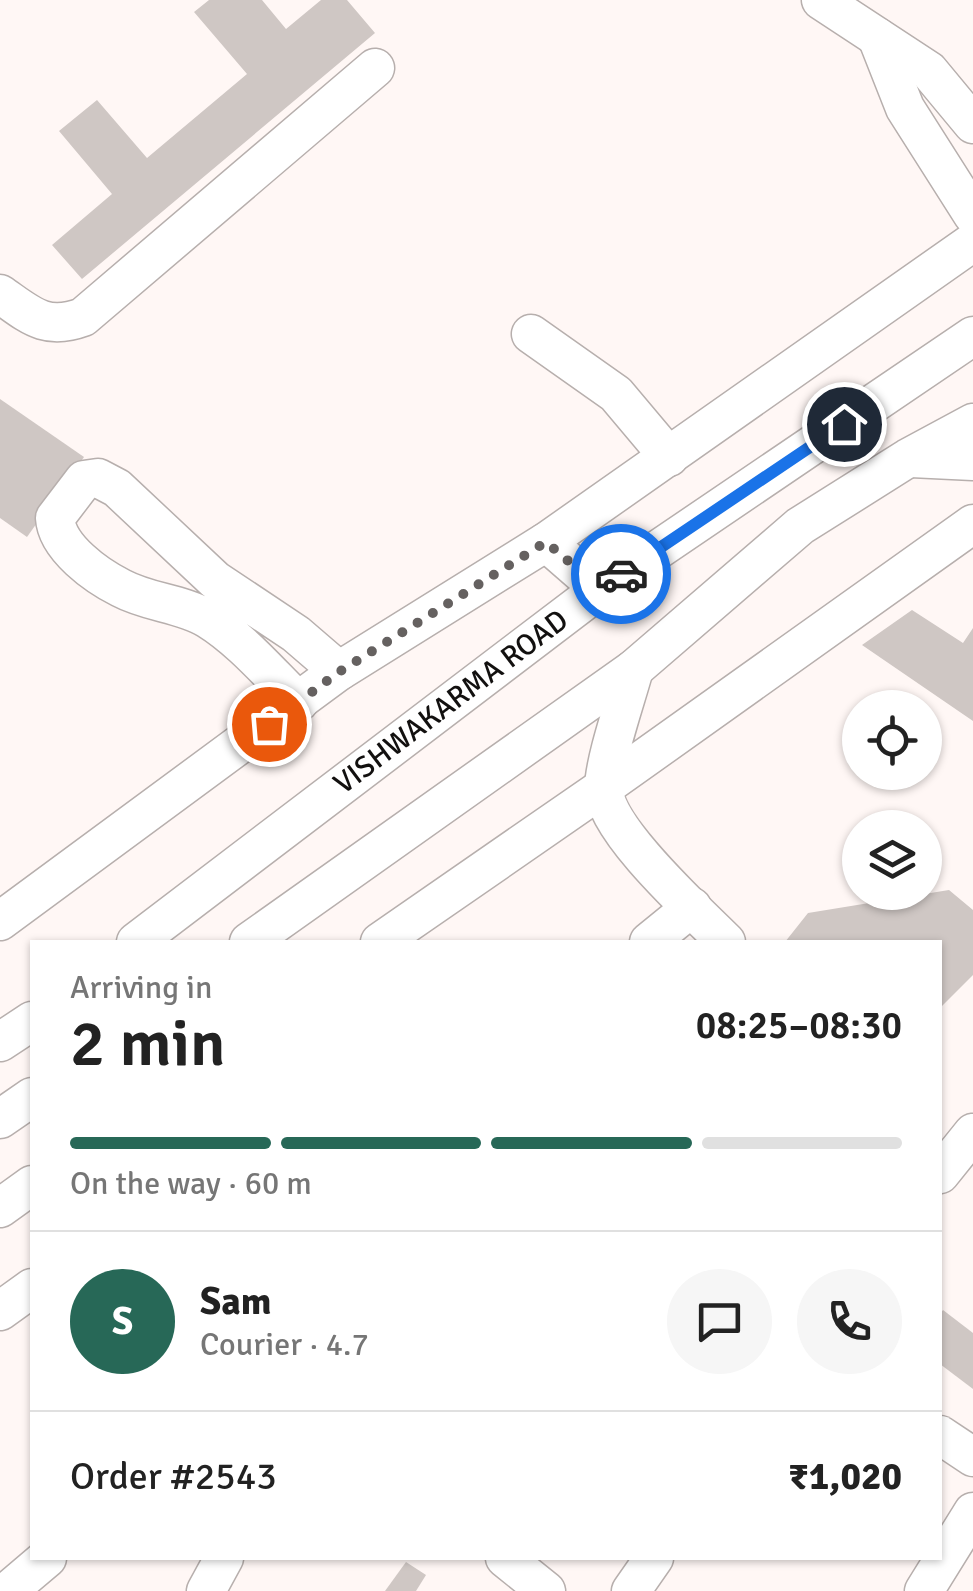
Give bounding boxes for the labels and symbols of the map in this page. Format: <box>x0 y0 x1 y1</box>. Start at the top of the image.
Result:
pin <box>802 382 887 467</box>
courier <box>571 524 671 624</box>
street label: VISHWAKARMA ROAD <box>326 602 576 802</box>
pin <box>227 682 312 767</box>

